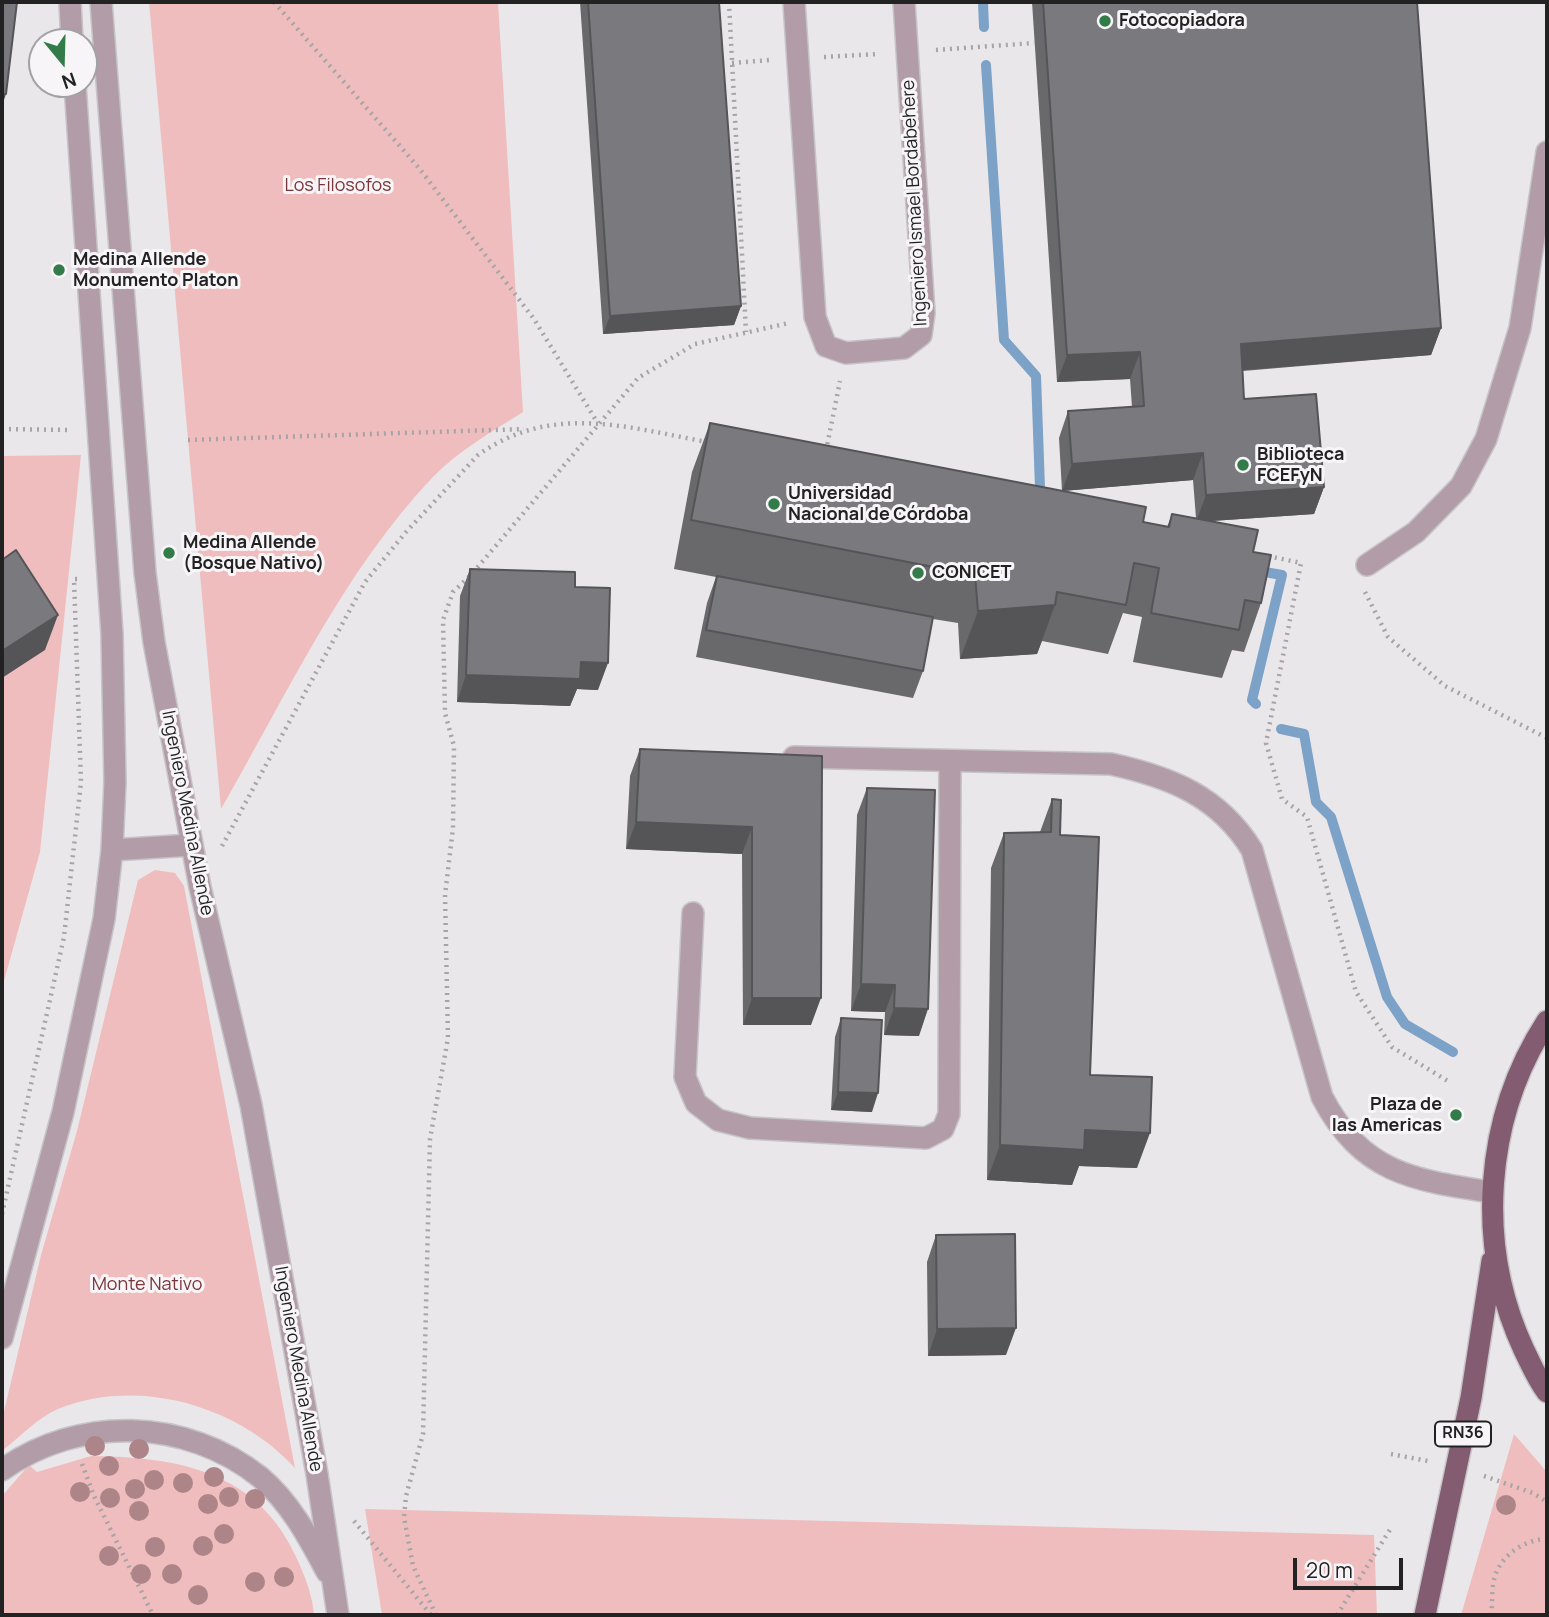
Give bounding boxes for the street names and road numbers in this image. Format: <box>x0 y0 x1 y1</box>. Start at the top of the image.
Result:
street label: Ingeniero Ismael Bordabehere <box>898 79 932 327</box>
street label: Ingeniero Medina Allende <box>157 709 217 917</box>
street label: Ingeniero Medina Allende <box>269 1264 327 1474</box>
road number: RN36 <box>1435 1422 1491 1446</box>

